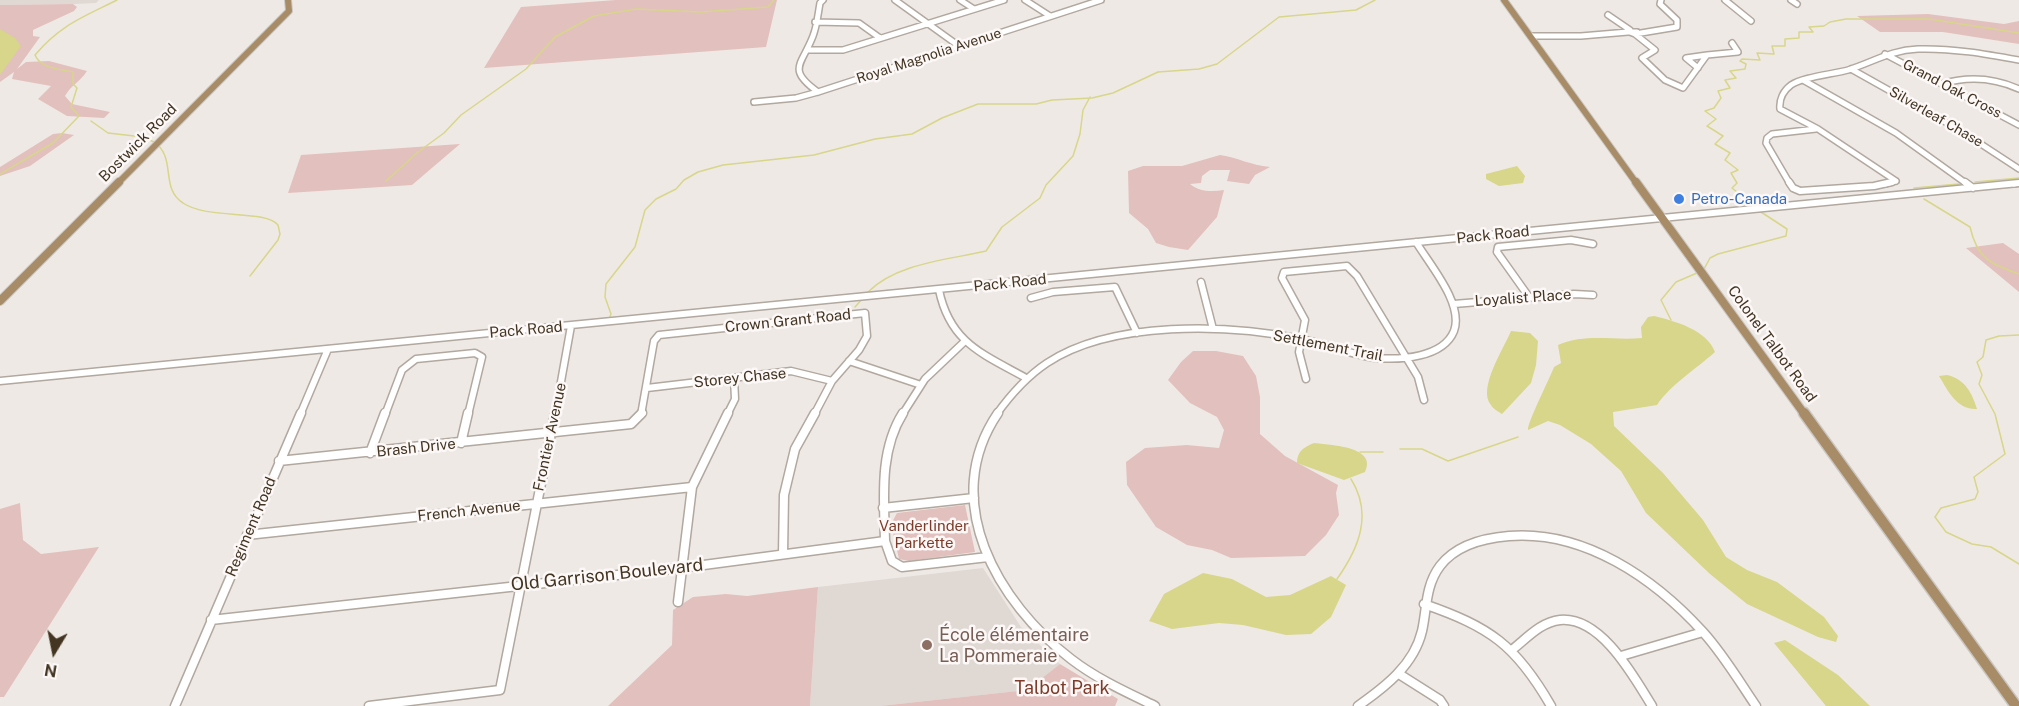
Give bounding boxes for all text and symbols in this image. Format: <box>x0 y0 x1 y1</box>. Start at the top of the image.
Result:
street label: Royal Magnolia Avenue <box>854 25 1004 87</box>
street label: Grand Oak Cross <box>1900 56 2004 122</box>
street label: Silverleaf Chase <box>1886 83 1986 151</box>
street label: Bostwick Road <box>95 100 181 186</box>
place label: Petro-Canada <box>1691 190 1787 208</box>
marker: Petro-Canada <box>1672 192 1686 206</box>
street label: Pack Road <box>1456 222 1530 248</box>
street label: Pack Road <box>973 270 1047 296</box>
street label: Colonel Talbot Road <box>1724 282 1820 406</box>
street label: Loyalist Place <box>1474 286 1572 310</box>
street label: Crown Grant Road <box>724 305 852 337</box>
street label: Pack Road <box>489 318 563 342</box>
street label: Settlement Trail <box>1271 327 1385 365</box>
street label: Storey Chase <box>693 364 787 392</box>
street label: Frontier Avenue <box>530 381 570 493</box>
street label: Brash Drive <box>375 435 457 461</box>
street label: Regiment Road <box>222 475 280 579</box>
street label: French Avenue <box>417 497 521 525</box>
park label: Vanderlinder Parkette <box>879 517 969 552</box>
street label: Old Garrison Boulevard <box>510 554 704 596</box>
north arrow <box>24 622 84 682</box>
place label: École élémentaire La Pommeraie <box>939 624 1089 666</box>
marker: École élémentaire La Pommeraie <box>920 638 934 652</box>
text: N <box>43 660 59 681</box>
park label: Talbot Park <box>1014 677 1110 699</box>

